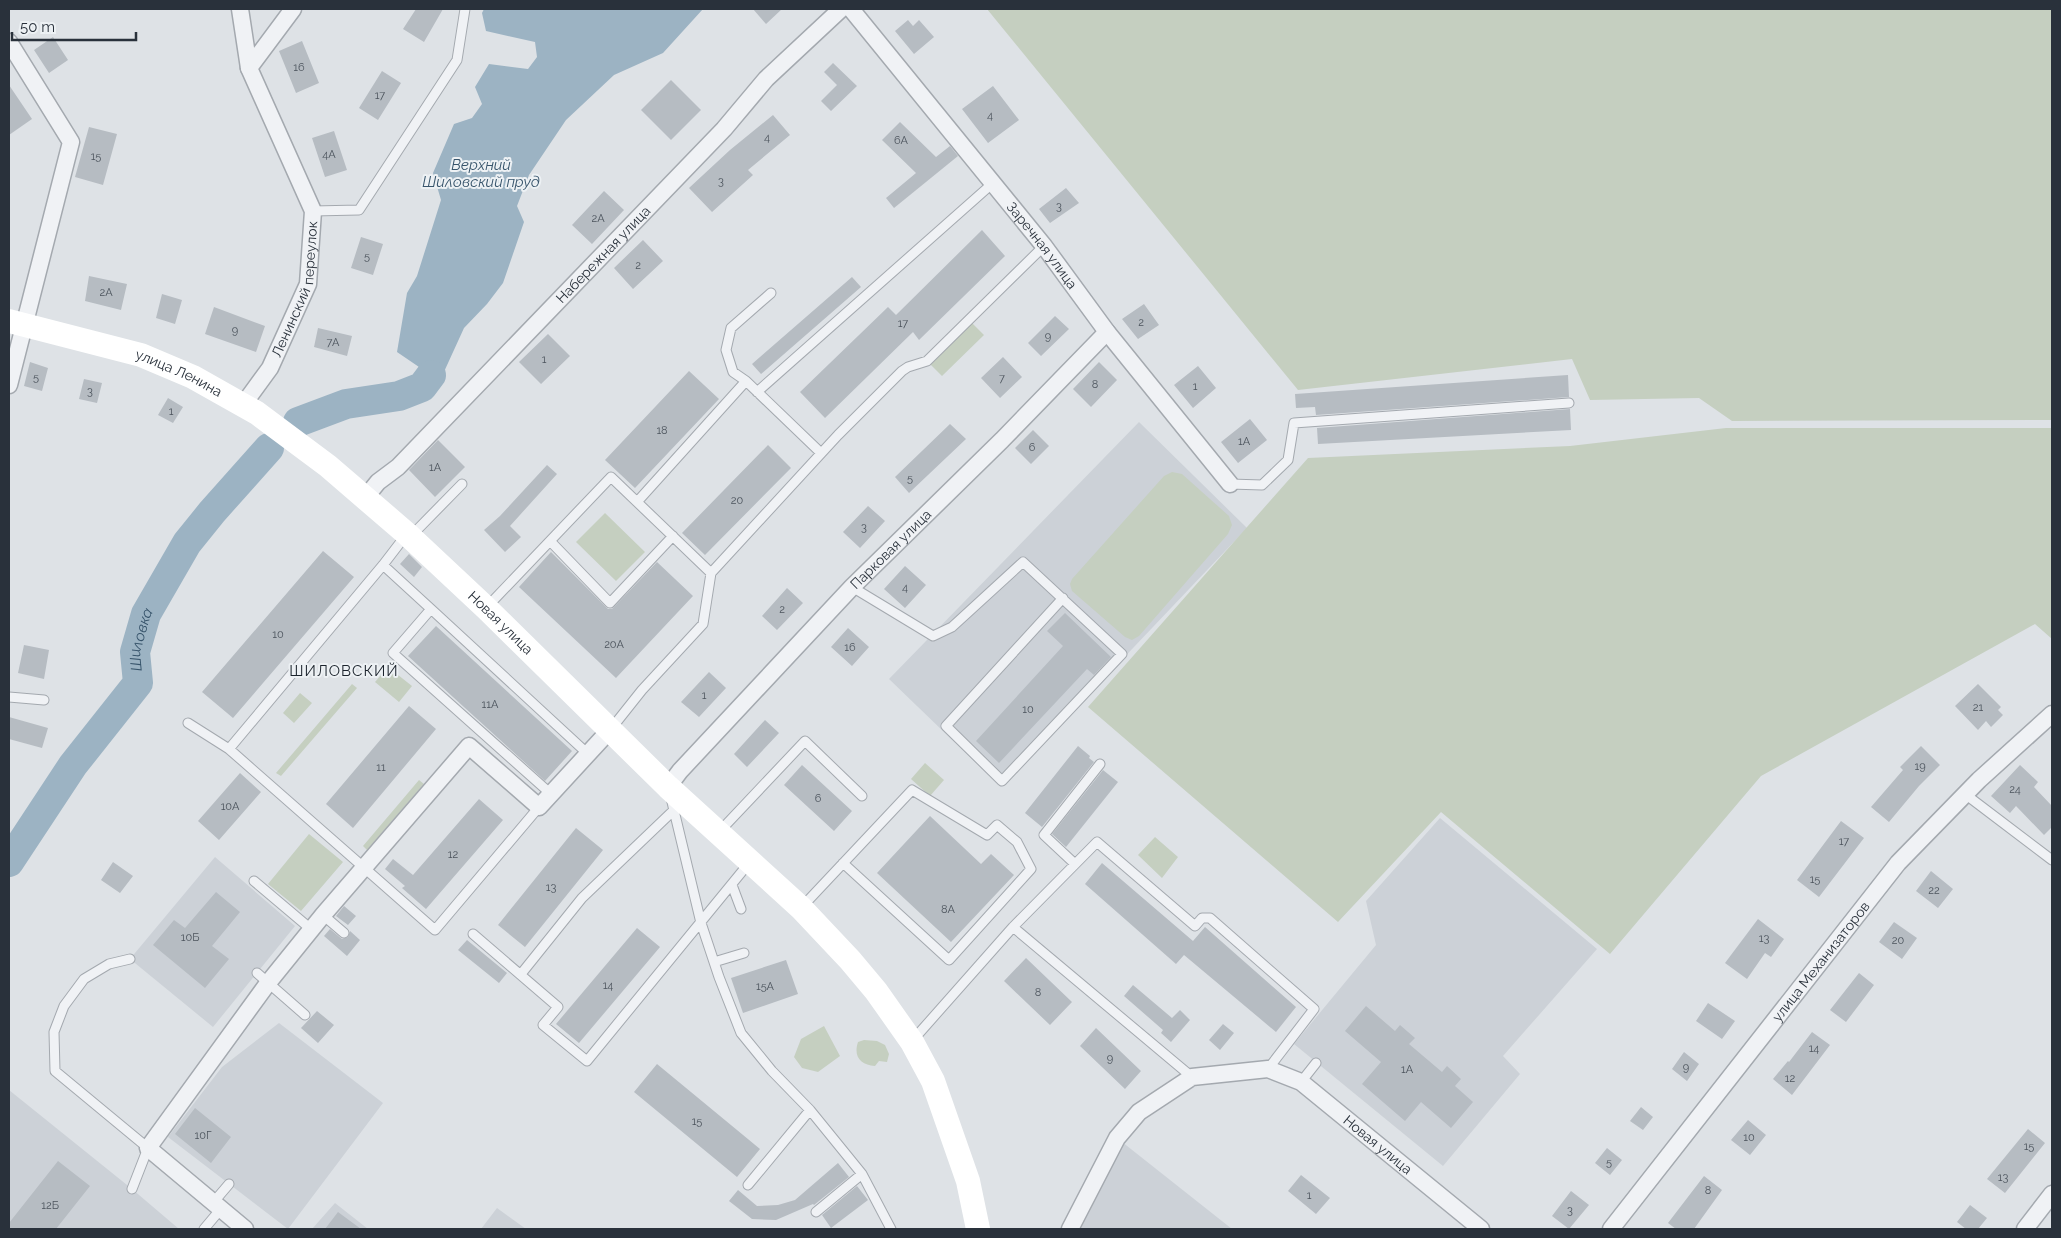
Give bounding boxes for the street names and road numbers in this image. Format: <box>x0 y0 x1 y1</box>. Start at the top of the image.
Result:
street label: Заречная улица <box>1004 199 1081 292</box>
street label: Набережная улица <box>553 203 653 306</box>
street label: Ленинский переулок <box>268 220 320 359</box>
street label: улица Ленина <box>134 346 225 400</box>
street label: Парковая улица <box>847 506 934 592</box>
street label: Новая улица <box>465 588 536 658</box>
street label: улица Механизаторов <box>1769 898 1873 1025</box>
street label: Новая улица <box>1340 1112 1415 1177</box>

